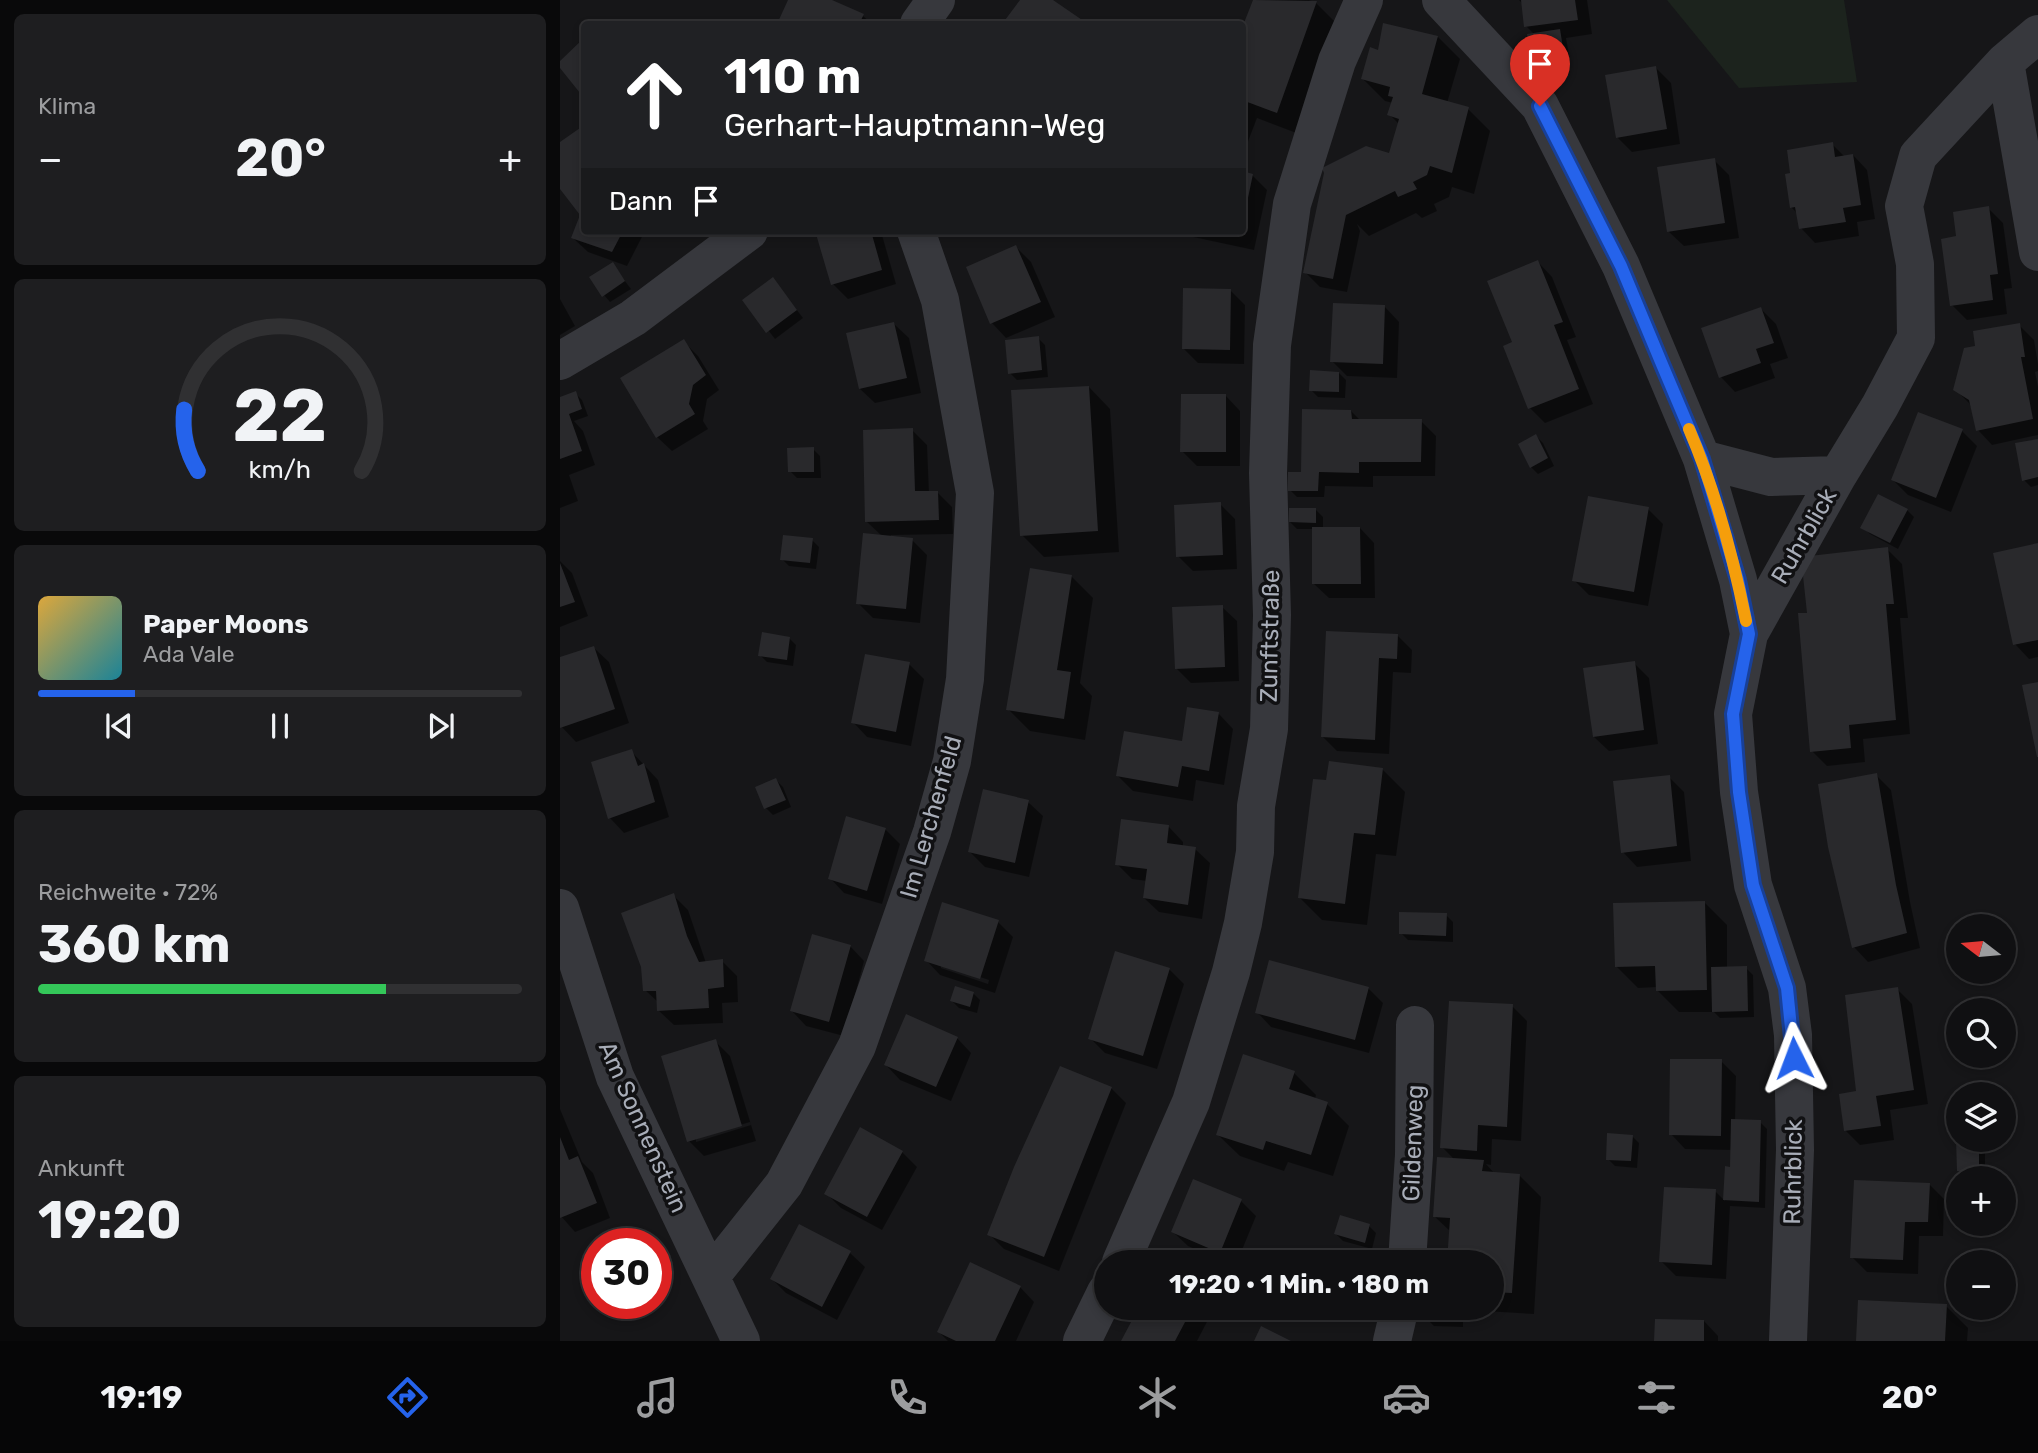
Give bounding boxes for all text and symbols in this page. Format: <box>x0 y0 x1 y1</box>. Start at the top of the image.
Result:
pin <box>1510 34 1570 106</box>
icon: arrive <box>1521 45 1559 83</box>
text: 110 m <box>724 47 861 105</box>
icon: ahead <box>609 49 700 140</box>
text: Klima <box>38 92 96 120</box>
text: Gerhart-Hauptmann-Weg <box>724 106 1106 144</box>
text: 20° <box>235 127 326 189</box>
text: − <box>38 136 63 182</box>
text: + <box>498 136 522 182</box>
icon: arrive <box>687 182 725 220</box>
text: Dann <box>609 186 673 217</box>
text: 22 <box>233 374 327 460</box>
text: km/h <box>249 455 311 484</box>
street label: Ruhrblick <box>1766 483 1843 589</box>
street label: Zunftstraße <box>1255 569 1285 703</box>
text: Paper Moons <box>143 609 309 640</box>
text: Ada Vale <box>143 640 235 668</box>
icon: previous <box>100 707 138 745</box>
icon: pause <box>261 707 299 745</box>
icon: next <box>422 707 460 745</box>
street label: Im Lerchenfeld <box>894 733 968 901</box>
text: Reichweite · 72% <box>38 878 218 906</box>
text: 360 km <box>38 913 231 975</box>
north arrow <box>1946 914 2016 984</box>
map controls <box>1946 914 2016 1320</box>
button: search <box>1946 998 2016 1068</box>
position arrow <box>1757 1021 1831 1095</box>
street label: Am Sonnenstein <box>593 1037 693 1217</box>
button: layers <box>1946 1082 2016 1152</box>
street label: Gildenweg <box>1397 1084 1429 1202</box>
street label: Ruhrblick <box>1778 1118 1808 1225</box>
text: Ankunft <box>38 1154 125 1182</box>
button: + <box>1946 1166 2016 1236</box>
text: 19:20 <box>38 1189 182 1251</box>
speed limit sign: 30 <box>581 1228 672 1319</box>
button: − <box>1946 1250 2016 1320</box>
text: 19:20 · 1 Min. · 180 m <box>1169 1269 1429 1300</box>
icon: directions <box>383 1373 432 1422</box>
icon: music <box>633 1373 682 1422</box>
icon: phone <box>883 1373 932 1422</box>
icon: climate <box>1133 1373 1182 1422</box>
icon: car <box>1382 1373 1431 1422</box>
icon: filters <box>1632 1373 1681 1422</box>
text: 19:19 <box>100 1378 183 1416</box>
text: 20° <box>1882 1378 1938 1416</box>

